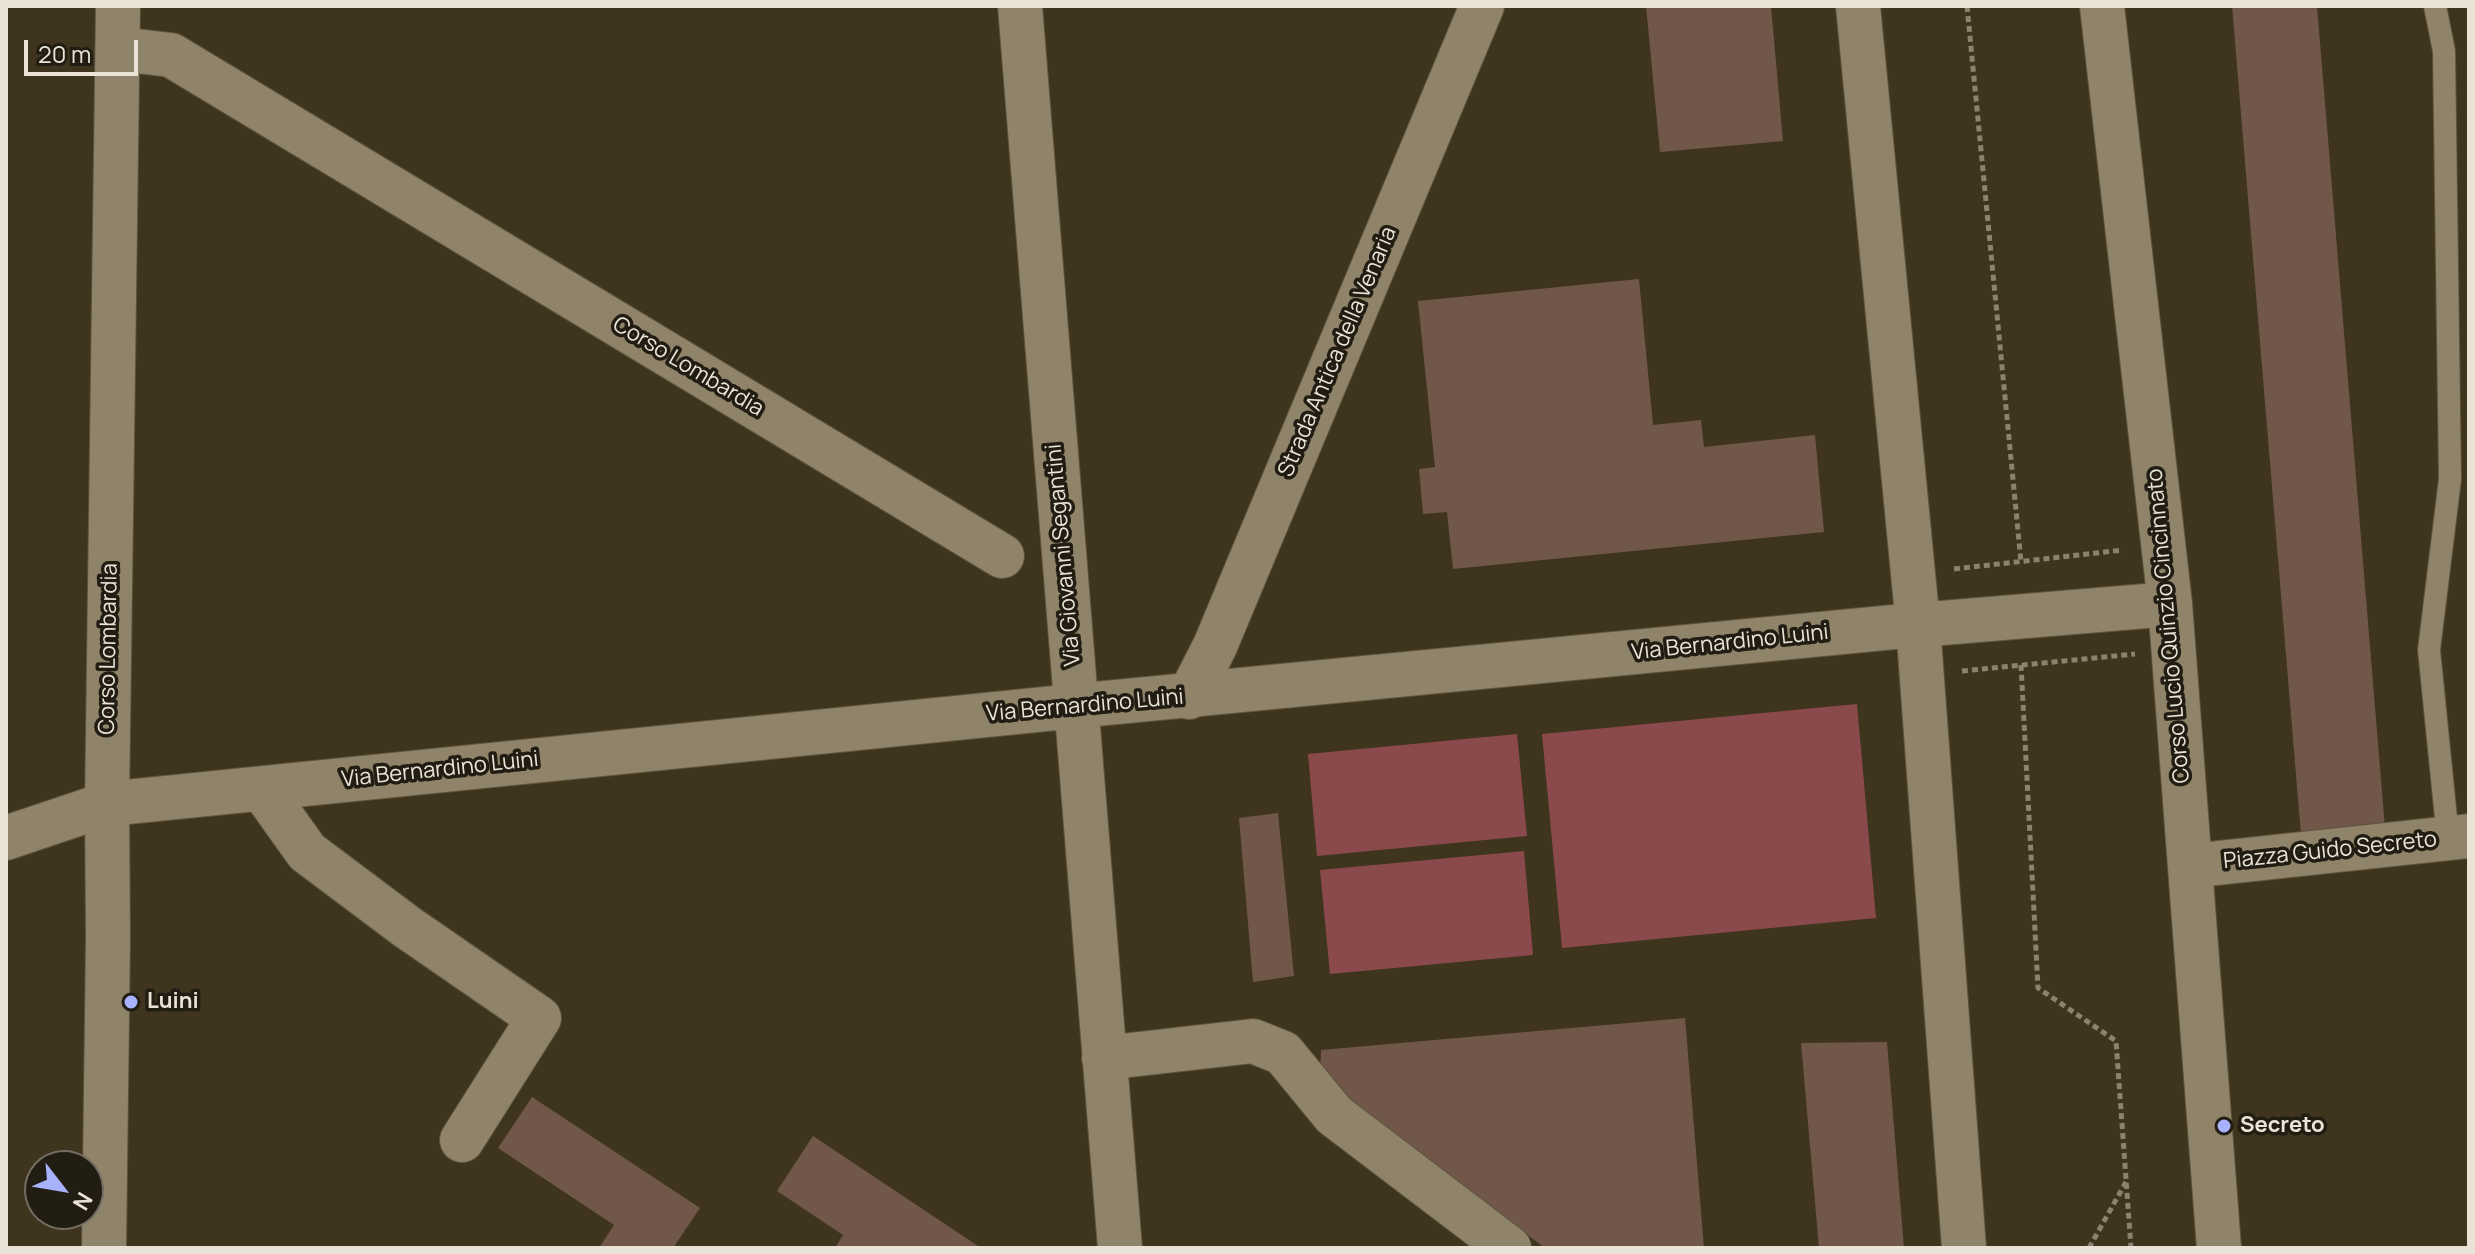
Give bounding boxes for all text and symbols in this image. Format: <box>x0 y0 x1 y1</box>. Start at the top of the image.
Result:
scale bar <box>28 24 142 74</box>
text: 20 m <box>38 37 91 70</box>
street label: Strada Antica della Venaria <box>1273 223 1403 481</box>
street label: Corso Lombardia <box>608 312 768 422</box>
street label: Via Giovanni Segantini <box>1041 443 1087 667</box>
street label: Corso Lucio Quinzio Cincinnato <box>2142 468 2196 784</box>
street label: Corso Lombardia <box>94 563 124 735</box>
street label: Via Bernardino Luini <box>1630 620 1830 666</box>
street label: Via Bernardino Luini <box>985 684 1185 728</box>
street label: Via Bernardino Luini <box>340 747 540 793</box>
street label: Piazza Guido Secreto <box>2222 827 2438 875</box>
place label: Luini <box>147 989 199 1015</box>
marker: Luini <box>122 993 140 1011</box>
place label: Secreto <box>2240 1113 2325 1139</box>
marker: Secreto <box>2215 1117 2233 1135</box>
north arrow <box>24 1150 104 1230</box>
text: N <box>66 1187 100 1216</box>

